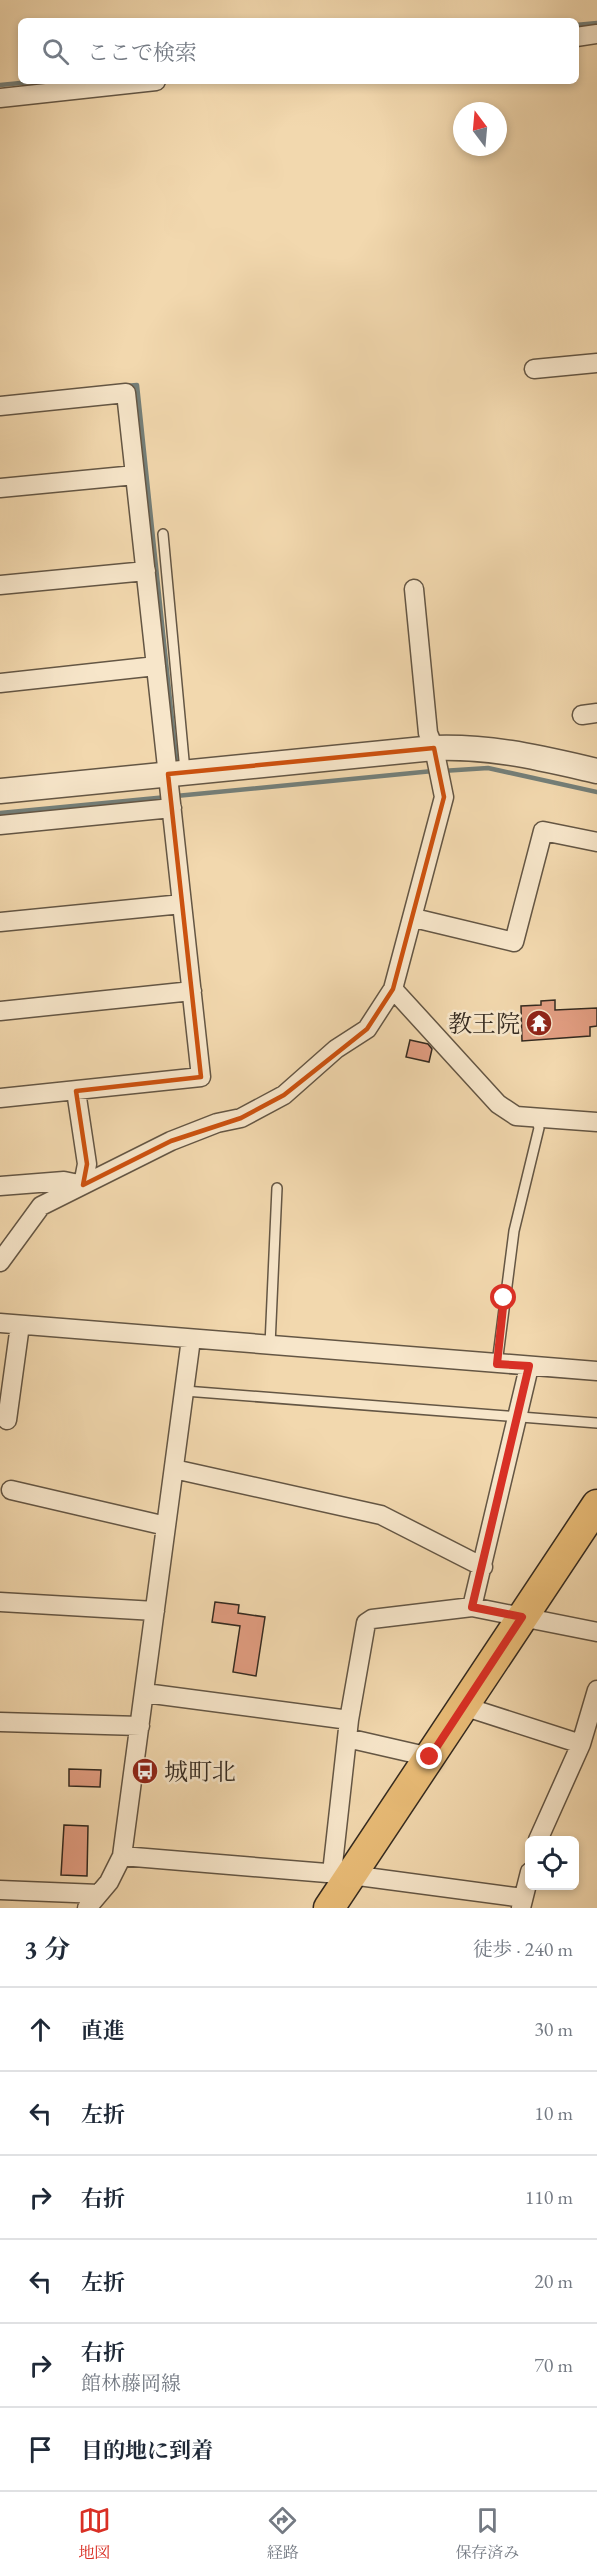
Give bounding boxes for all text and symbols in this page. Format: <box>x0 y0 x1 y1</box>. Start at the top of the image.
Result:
search box <box>18 18 579 84</box>
icon: search <box>39 35 72 68</box>
text: ここで検索 <box>87 38 197 67</box>
north arrow <box>453 102 507 156</box>
place label: 教王院 <box>448 1008 520 1039</box>
temple icon: 教王院 <box>524 1008 554 1038</box>
route start <box>490 1284 516 1310</box>
route end <box>416 1743 442 1769</box>
bus stop icon: 城町北 <box>130 1756 160 1786</box>
place label: 城町北 <box>164 1756 236 1787</box>
map controls <box>525 1836 579 1890</box>
button: locate <box>525 1836 579 1890</box>
text: 3 分 <box>24 1932 70 1966</box>
text: 徒歩 · 240 m <box>473 1936 573 1962</box>
icon: ahead <box>24 2013 57 2046</box>
text: 直進 <box>81 2016 125 2045</box>
text: 30 m <box>534 2016 573 2042</box>
icon: left <box>24 2097 57 2130</box>
text: 左折 <box>81 2100 125 2129</box>
text: 10 m <box>534 2100 573 2126</box>
icon: right <box>24 2181 57 2214</box>
text: 右折 <box>81 2184 125 2213</box>
text: 110 m <box>525 2184 573 2210</box>
icon: left <box>24 2265 57 2298</box>
text: 左折 <box>81 2268 125 2297</box>
text: 20 m <box>534 2268 573 2294</box>
text: 右折 <box>81 2338 125 2367</box>
icon: right <box>24 2349 57 2382</box>
text: 70 m <box>534 2352 573 2378</box>
text: 館林藤岡線 <box>81 2370 181 2396</box>
icon: arrive <box>24 2433 57 2466</box>
text: 目的地に到着 <box>81 2436 213 2465</box>
tab: 地図 <box>78 2504 111 2563</box>
tab: 経路 <box>266 2504 299 2563</box>
tab: 保存済み <box>455 2504 519 2563</box>

